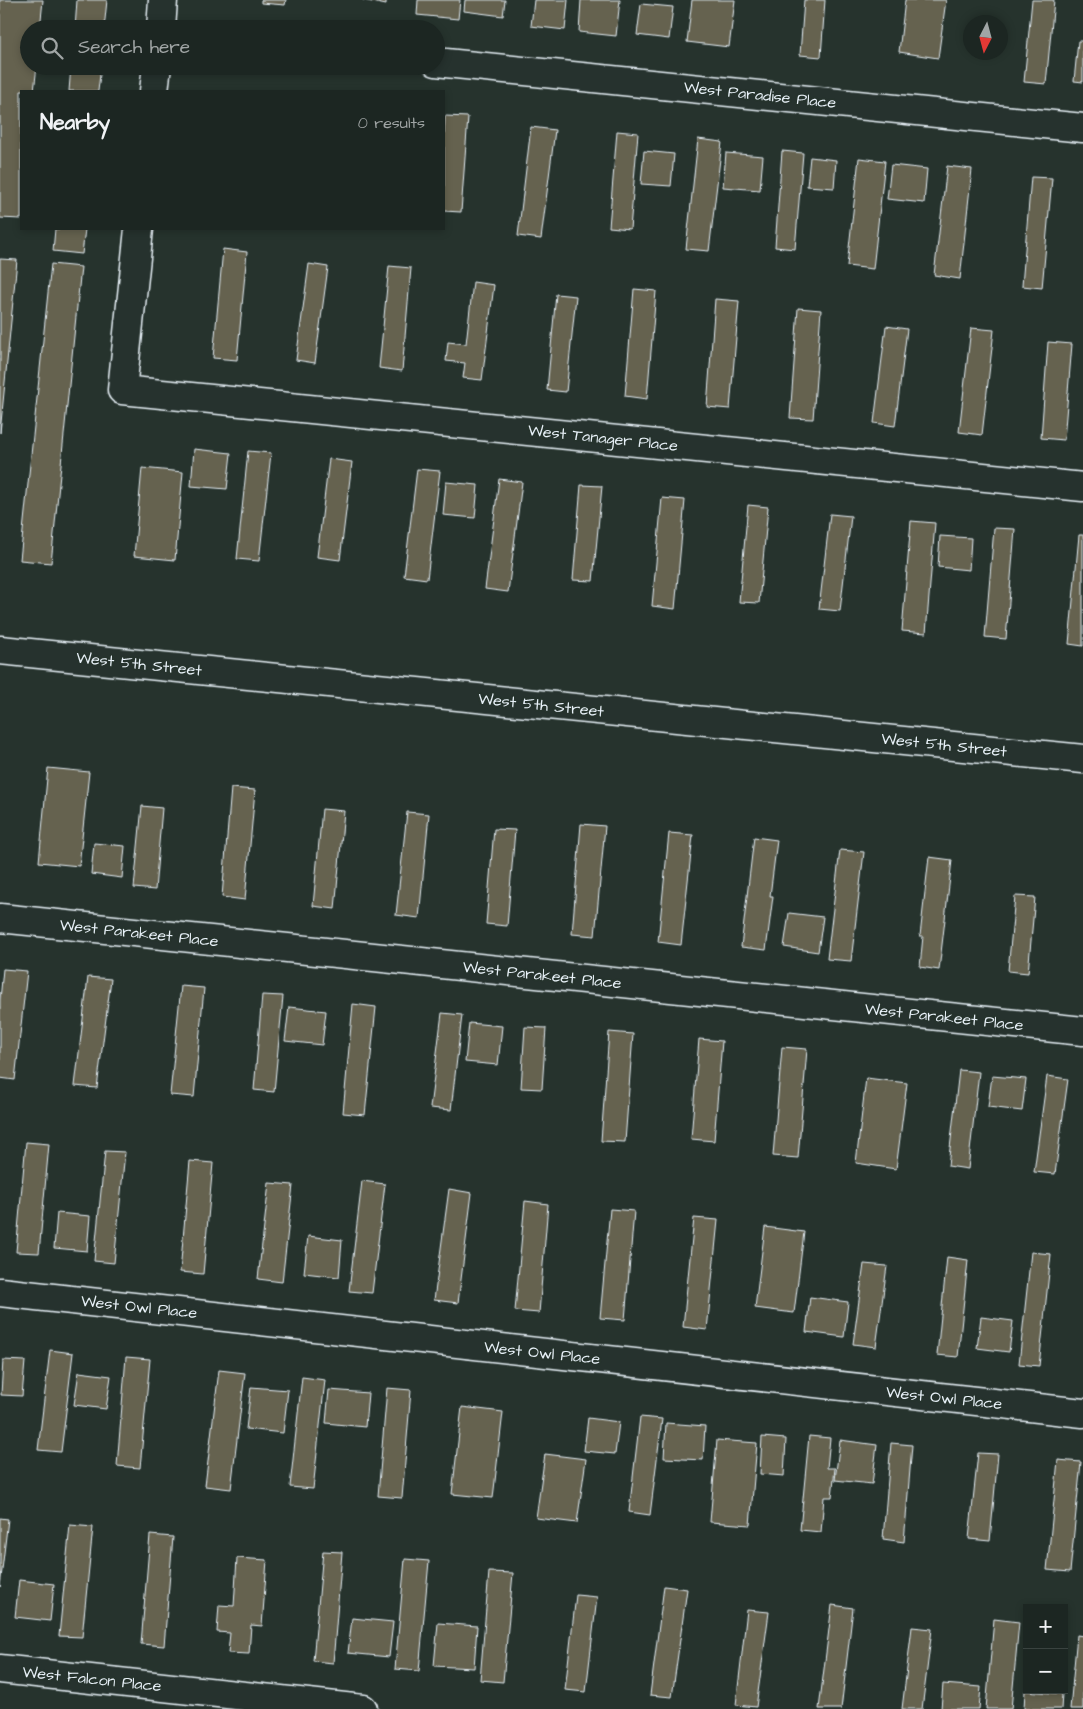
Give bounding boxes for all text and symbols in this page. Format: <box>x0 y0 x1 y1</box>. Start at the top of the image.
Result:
north arrow <box>963 15 1008 60</box>
search box <box>20 20 445 75</box>
icon: search <box>38 34 66 62</box>
text: Search here <box>78 34 190 61</box>
street label: West Paradise Place <box>683 76 838 114</box>
text: Nearby <box>40 108 110 137</box>
text: 0 results <box>358 112 425 134</box>
street label: West Tanager Place <box>527 419 679 458</box>
street label: West 5th Street <box>75 646 203 682</box>
street label: West 5th Street <box>477 687 605 723</box>
street label: West 5th Street <box>880 727 1008 763</box>
street label: West Parakeet Place <box>58 914 220 952</box>
street label: West Parakeet Place <box>461 956 623 994</box>
street label: West Parakeet Place <box>863 998 1025 1036</box>
street label: West Owl Place <box>80 1290 199 1324</box>
street label: West Owl Place <box>483 1336 602 1370</box>
street label: West Owl Place <box>885 1381 1004 1415</box>
map controls <box>1023 1604 1068 1694</box>
button: + <box>1023 1604 1068 1649</box>
button: − <box>1023 1649 1068 1694</box>
street label: West Falcon Place <box>21 1661 163 1697</box>

